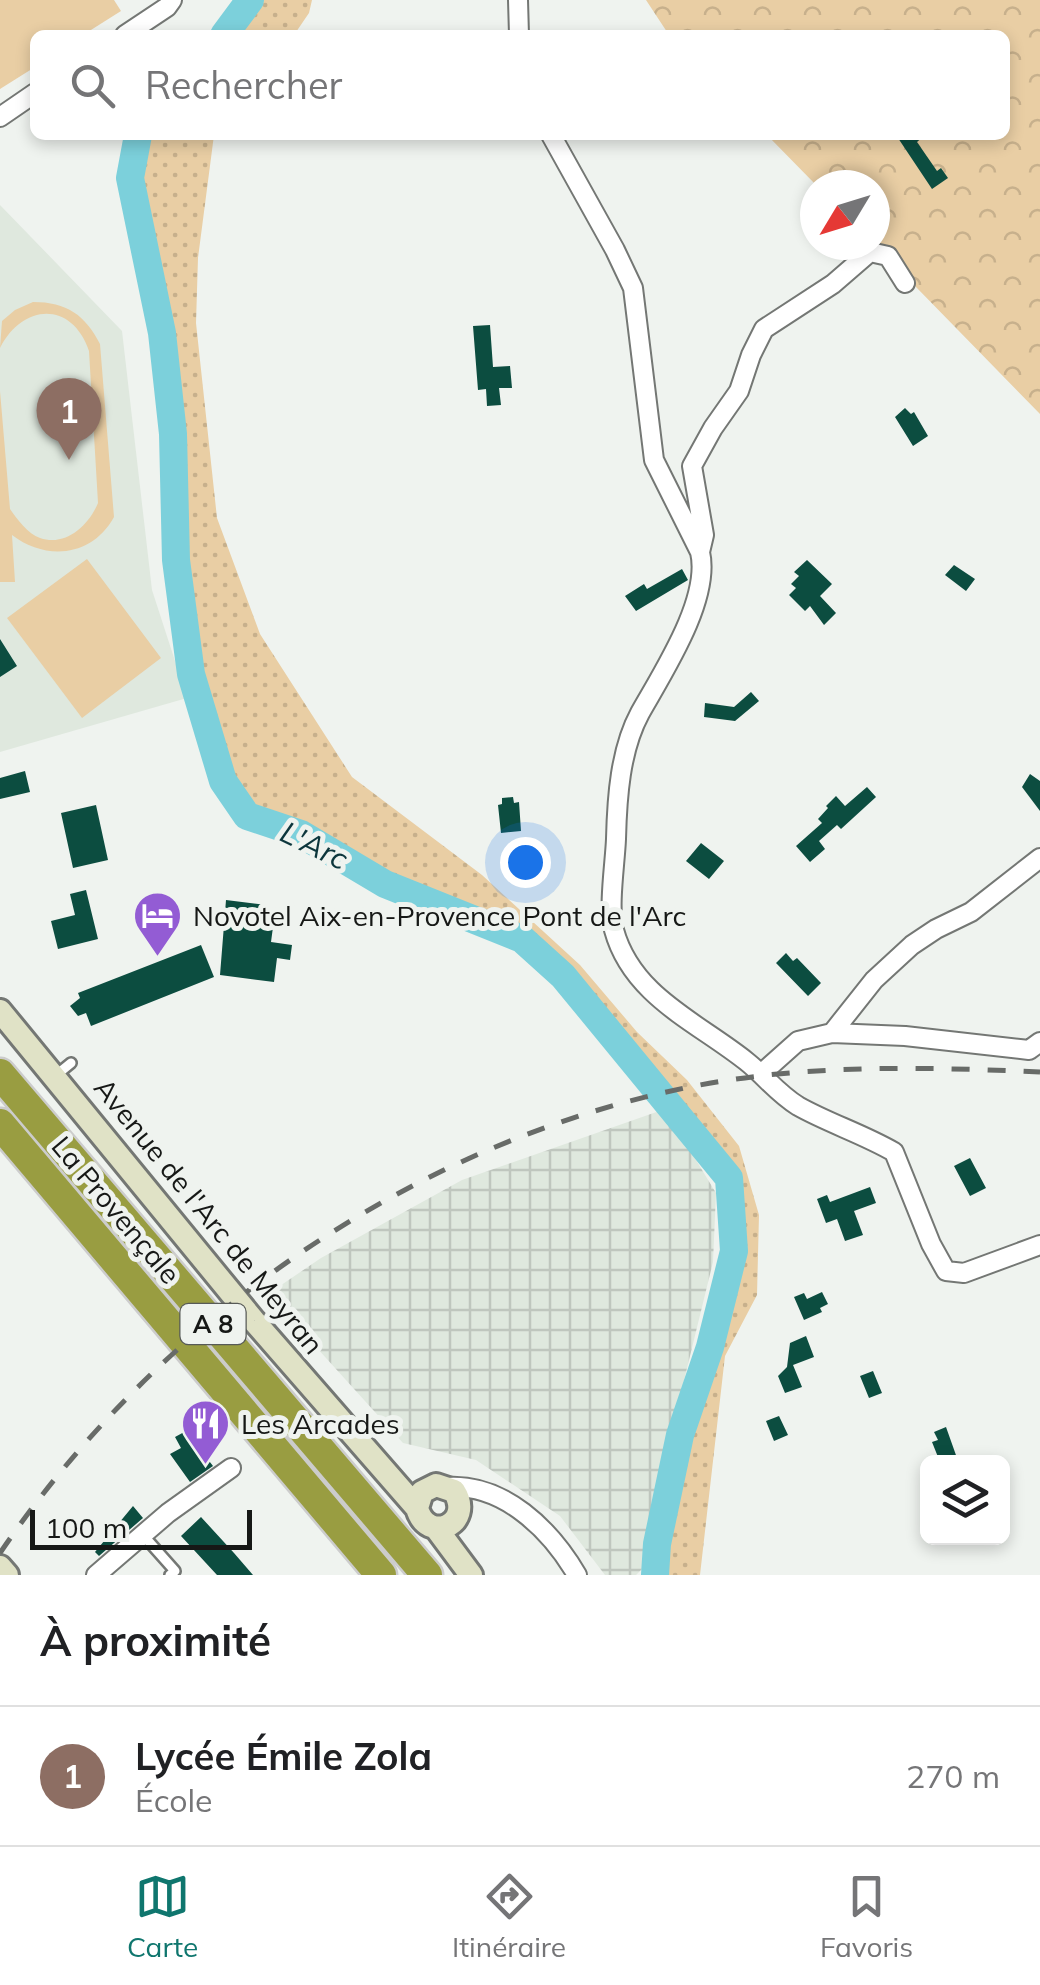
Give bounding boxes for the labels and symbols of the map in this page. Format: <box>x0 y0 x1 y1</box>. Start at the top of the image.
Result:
north arrow <box>800 170 890 260</box>
pin: 1 <box>36 378 102 460</box>
water label: L'Arc <box>274 813 355 878</box>
your location <box>500 837 551 888</box>
hotel icon: Novotel Aix-en-Provence Pont de l'Arc <box>132 890 184 958</box>
place label: Novotel Aix-en-Provence Pont de l'Arc <box>193 898 686 933</box>
street label: Avenue de l'Arc de Meyran <box>87 1071 332 1361</box>
street label: La Provençale <box>45 1129 188 1291</box>
road number: A 8 <box>180 1304 246 1344</box>
restaurant icon: Les Arcades <box>180 1398 232 1466</box>
place label: Les Arcades <box>241 1406 400 1441</box>
scale bar <box>30 1505 252 1550</box>

